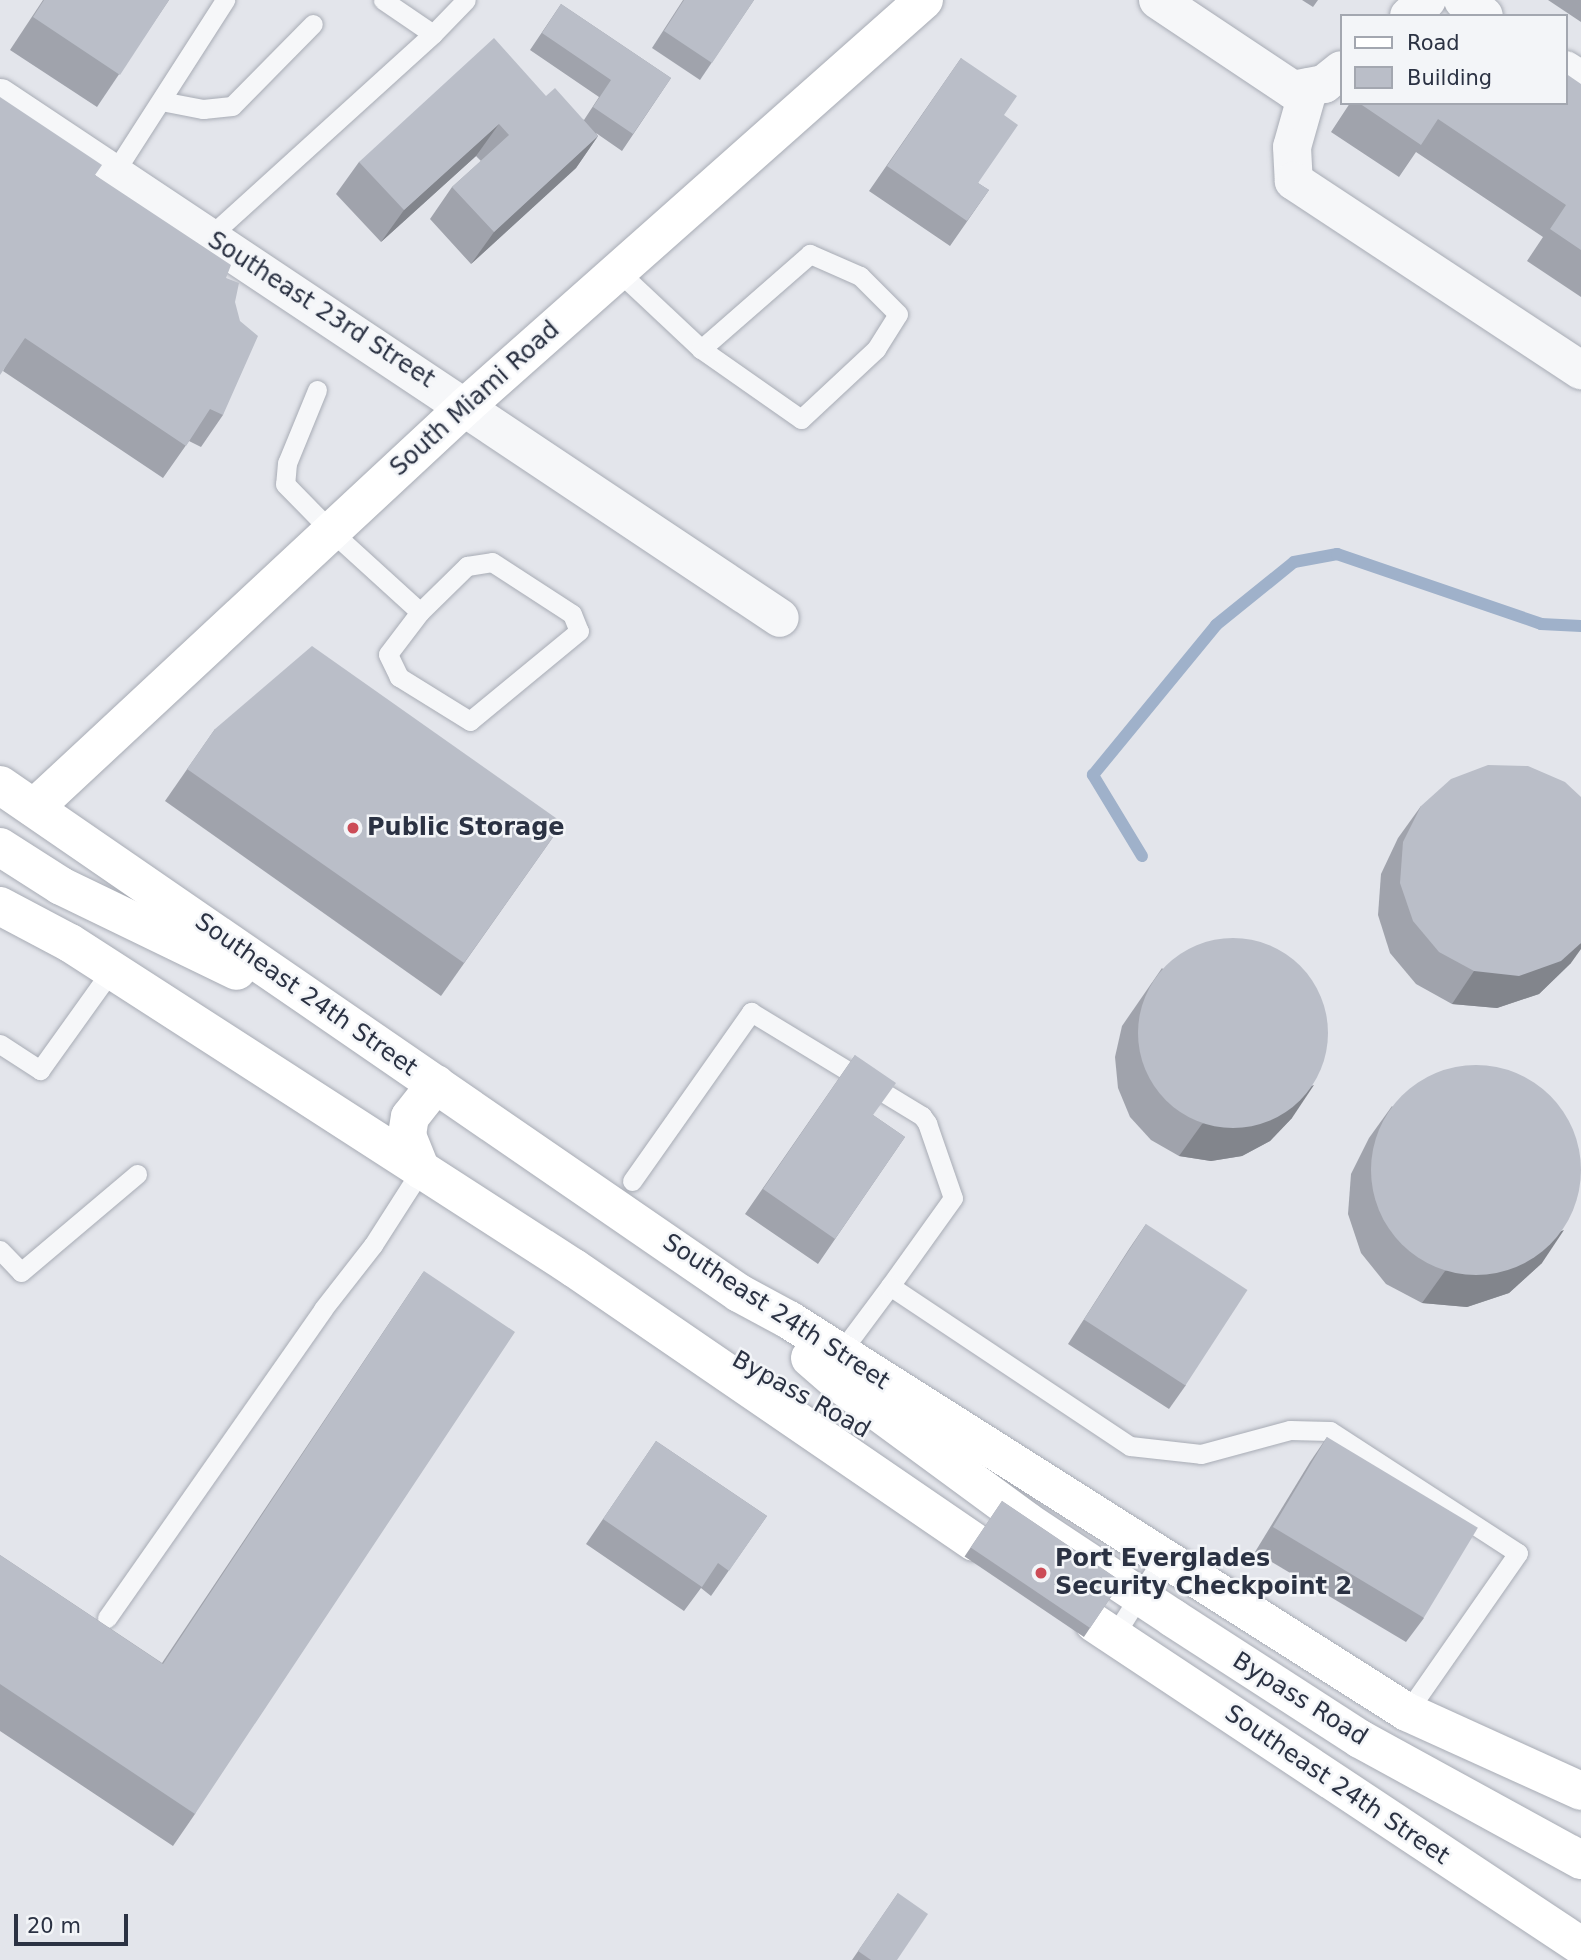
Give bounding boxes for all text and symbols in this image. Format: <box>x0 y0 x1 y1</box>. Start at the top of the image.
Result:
legend <box>1340 14 1567 105</box>
text: Road <box>1407 31 1460 55</box>
text: Building <box>1407 66 1492 90</box>
street label: Southeast 23rd Street <box>202 226 440 394</box>
street label: South Miami Road <box>385 316 565 482</box>
place label: Public Storage <box>367 814 565 842</box>
marker: Public Storage <box>345 820 361 836</box>
street label: Southeast 24th Street <box>189 907 423 1083</box>
street label: Southeast 24th Street <box>657 1228 895 1396</box>
street label: Bypass Road <box>727 1345 875 1445</box>
place label: Port Everglades Security Checkpoint 2 <box>1055 1545 1352 1601</box>
marker: Port Everglades Security Checkpoint 2 <box>1033 1565 1049 1581</box>
street label: Bypass Road <box>1227 1646 1373 1752</box>
street label: Southeast 24th Street <box>1219 1699 1455 1871</box>
scale bar <box>18 1900 131 1944</box>
text: 20 m <box>27 1914 81 1938</box>

